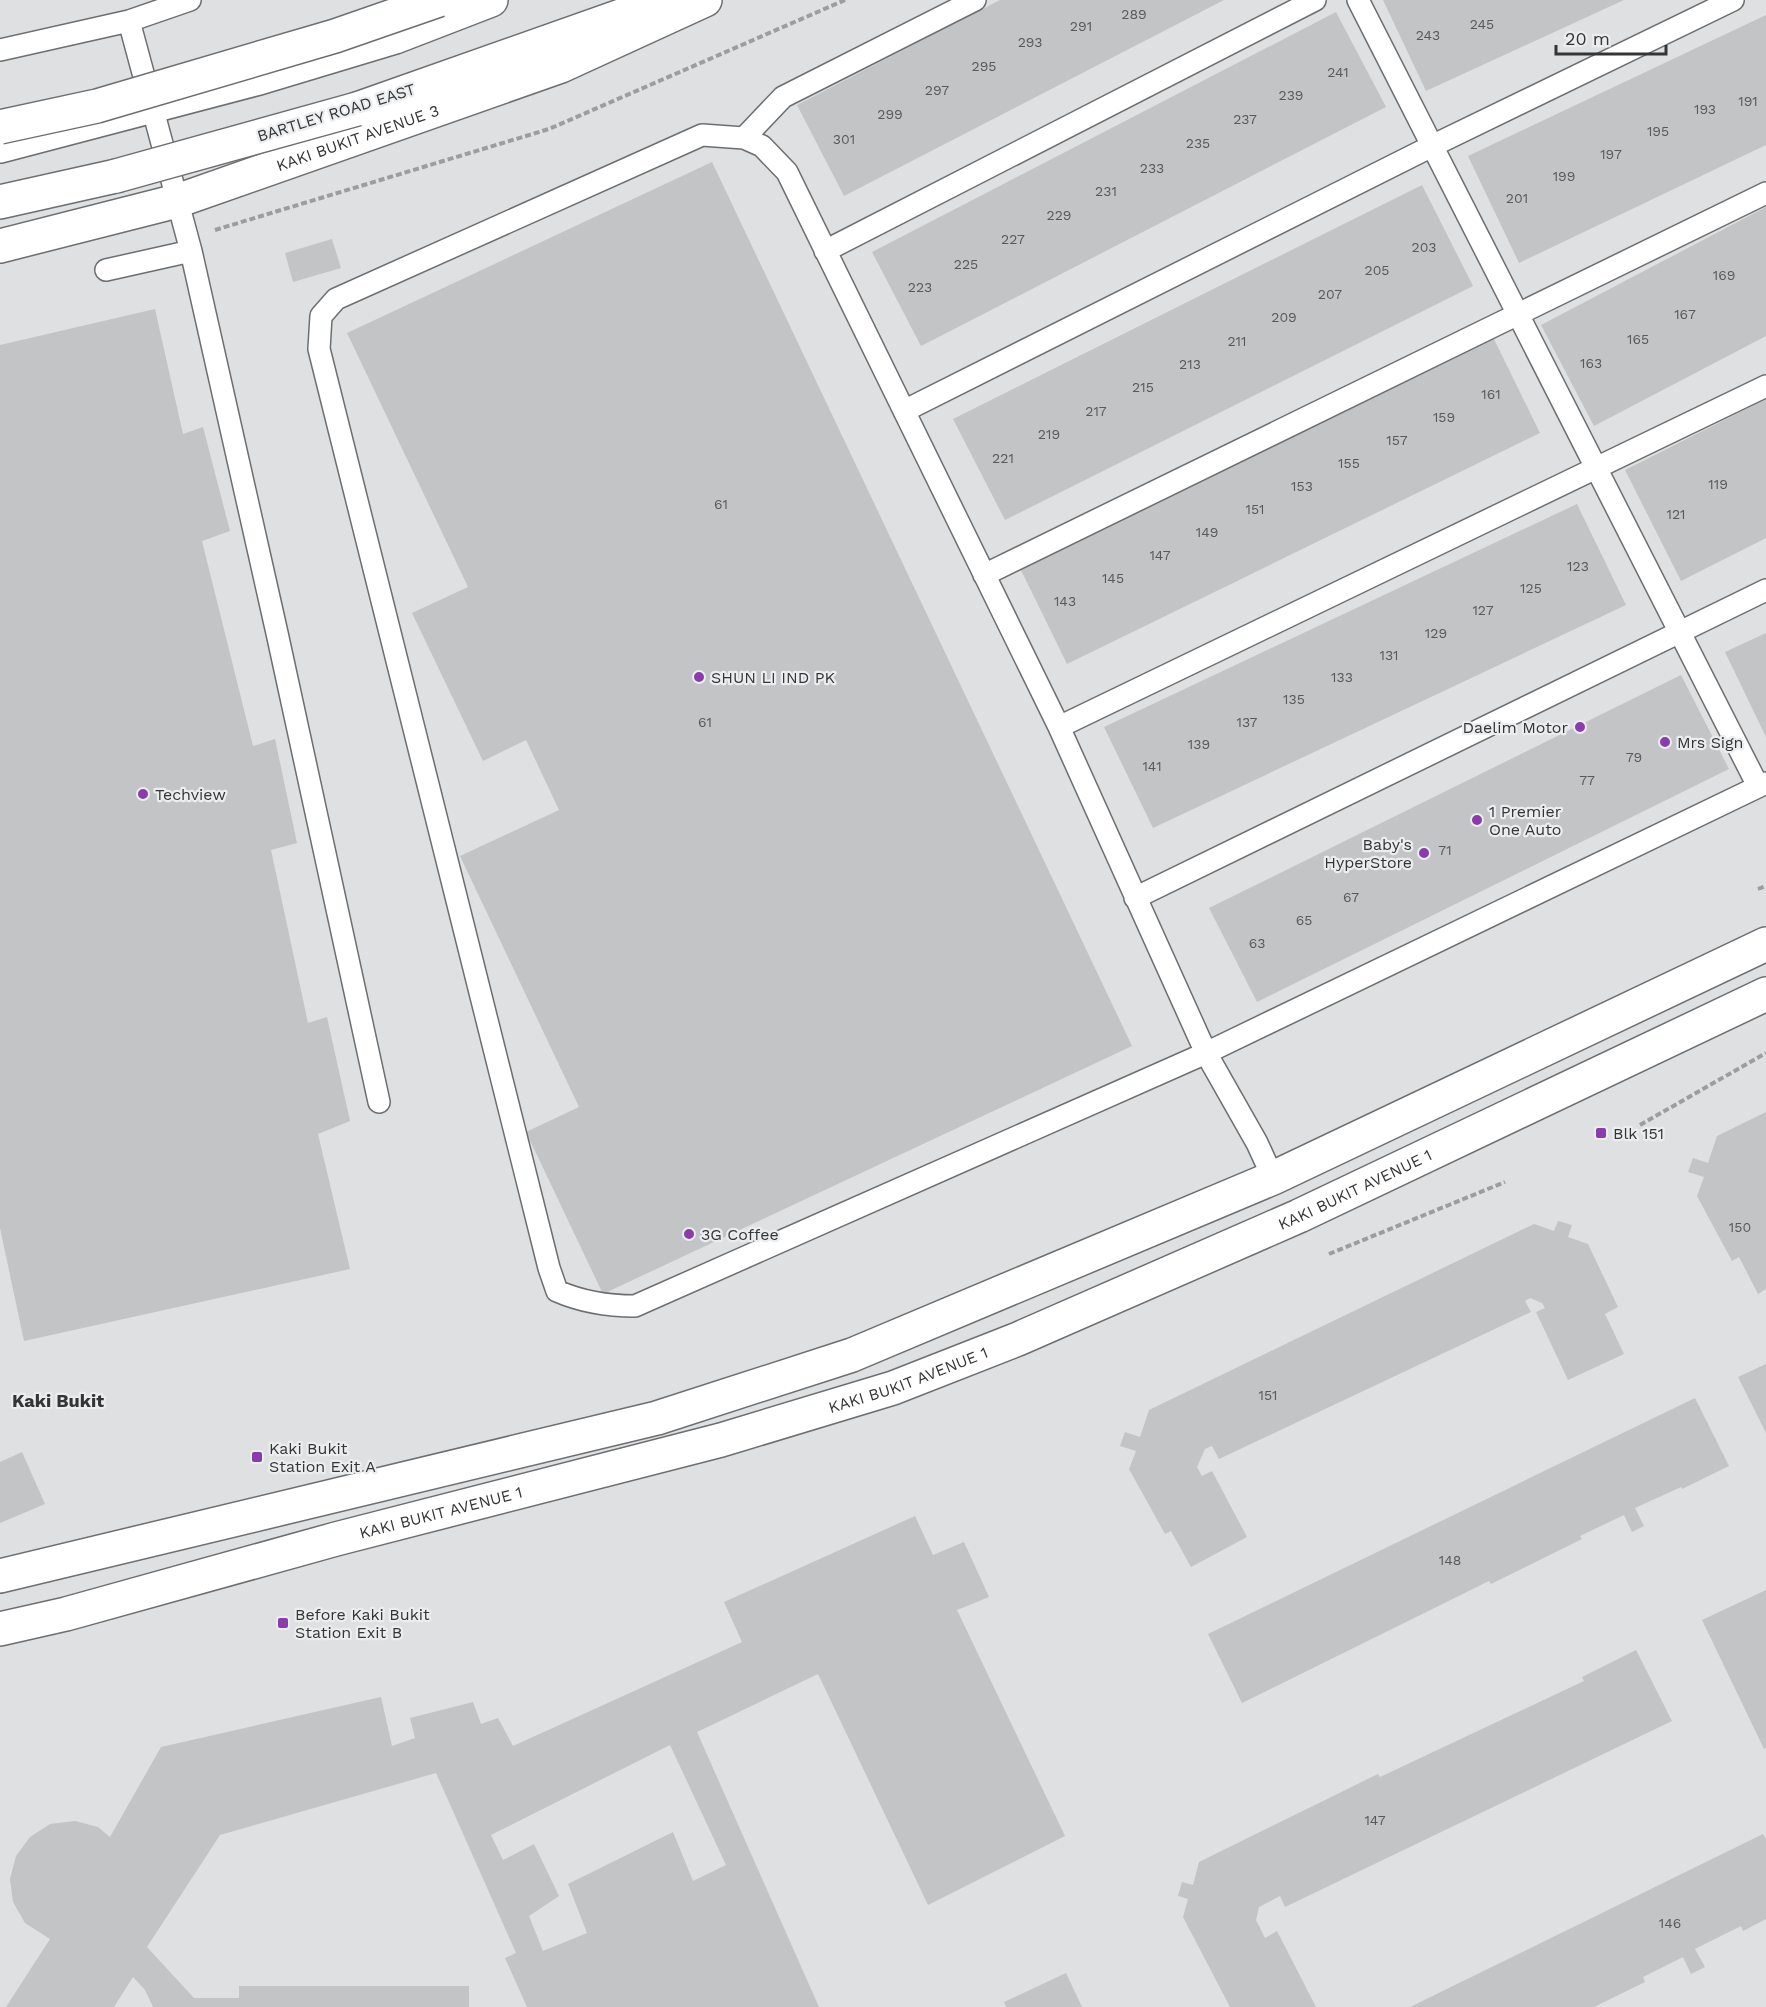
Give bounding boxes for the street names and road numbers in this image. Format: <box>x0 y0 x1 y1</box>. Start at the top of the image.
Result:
street label: BARTLEY ROAD EAST <box>255 79 418 146</box>
street label: KAKI BUKIT AVENUE 3 <box>274 101 442 175</box>
street label: KAKI BUKIT AVENUE 1 <box>1275 1145 1435 1234</box>
street label: KAKI BUKIT AVENUE 1 <box>826 1343 990 1417</box>
street label: KAKI BUKIT AVENUE 1 <box>357 1482 524 1543</box>

